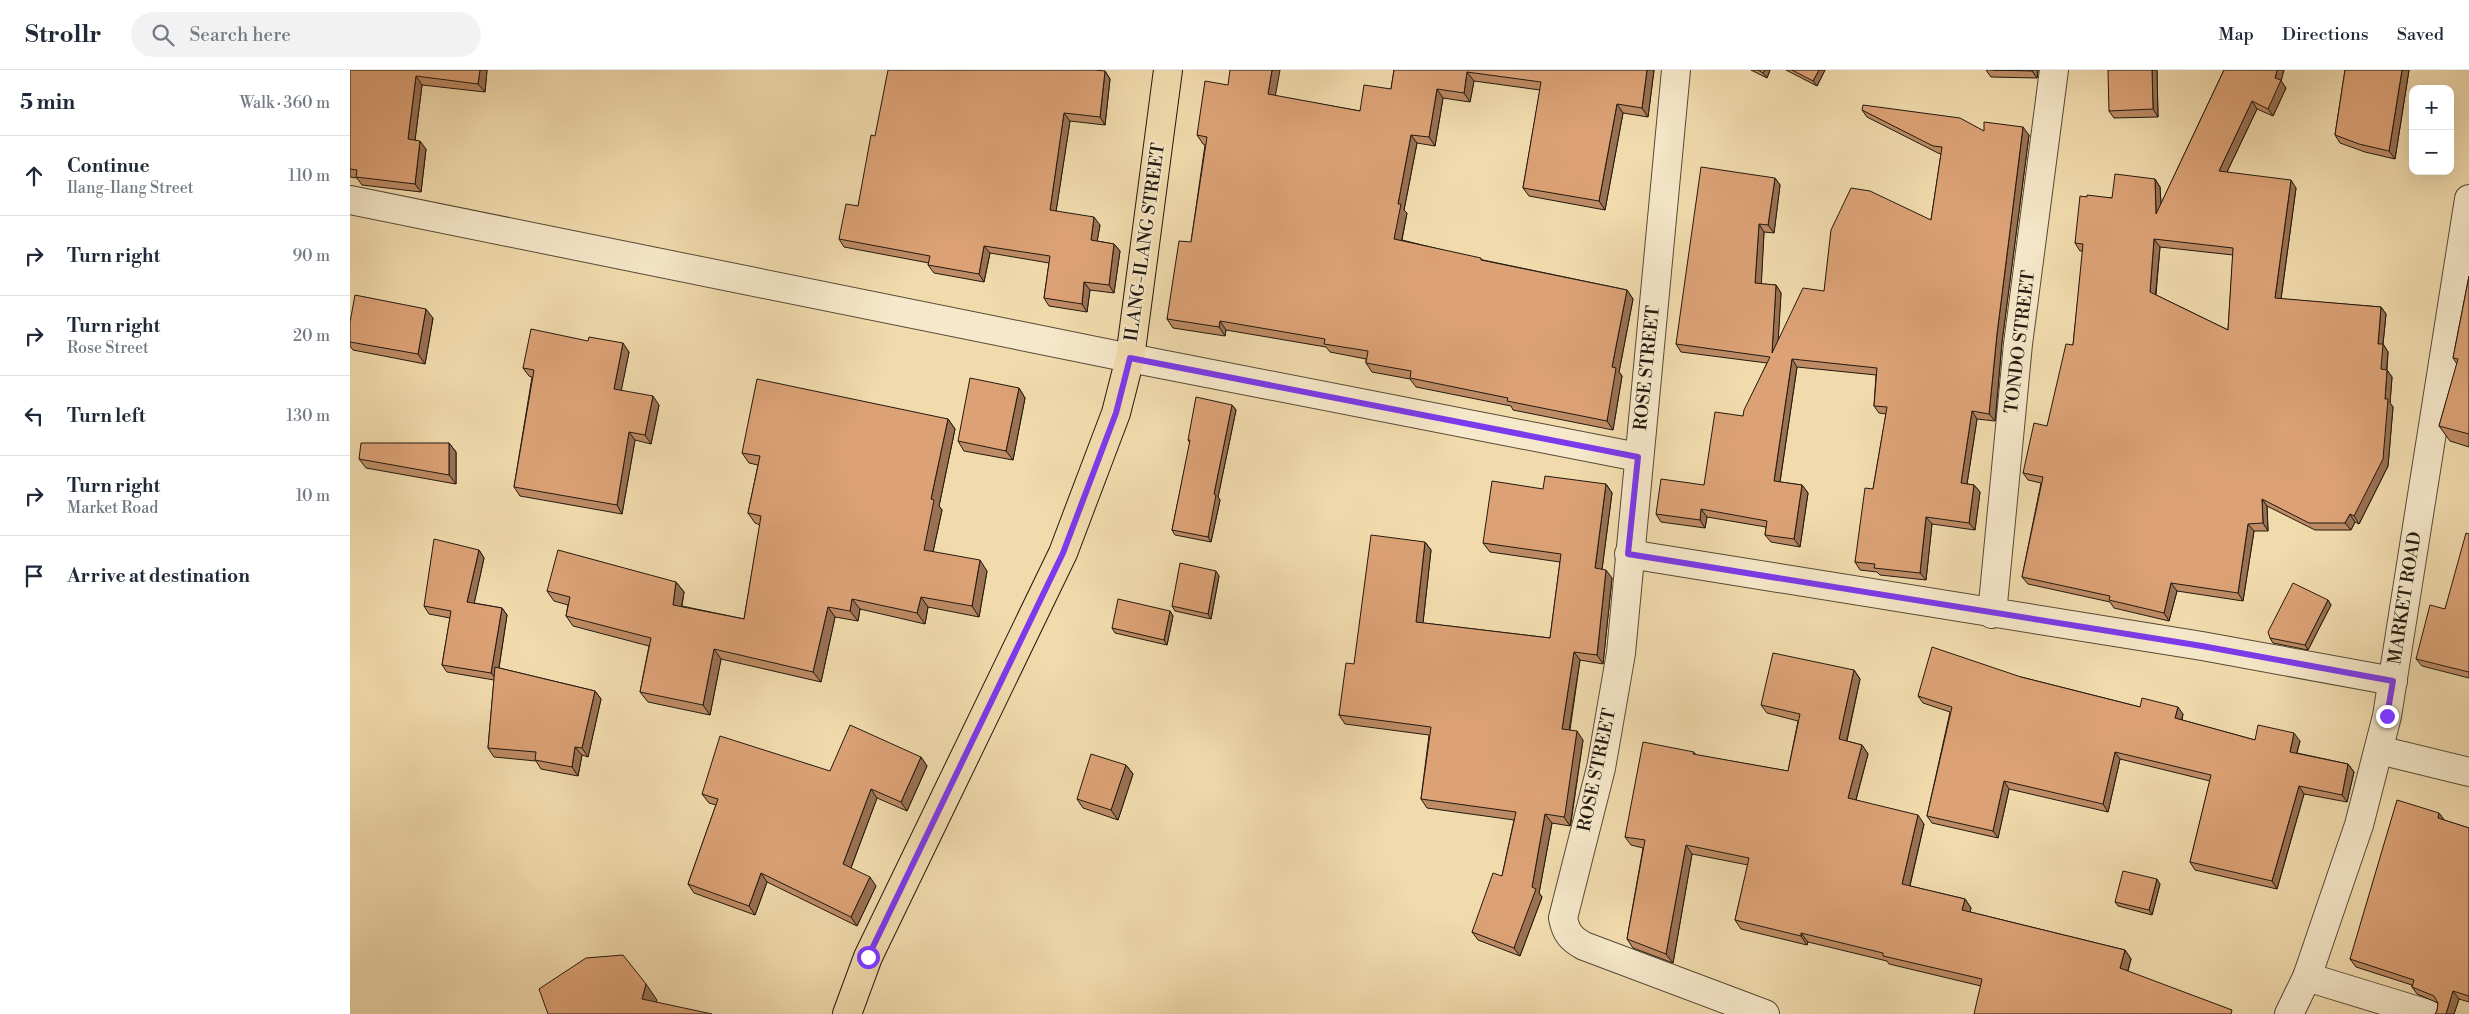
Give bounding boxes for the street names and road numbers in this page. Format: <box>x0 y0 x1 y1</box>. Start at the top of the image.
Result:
street label: ILANG-ILANG STREET <box>1120 141 1170 343</box>
street label: TONDO STREET <box>2000 269 2040 415</box>
street label: ROSE STREET <box>1629 304 1665 432</box>
street label: MARKET ROAD <box>2383 530 2427 666</box>
street label: ROSE STREET <box>1573 706 1621 834</box>

